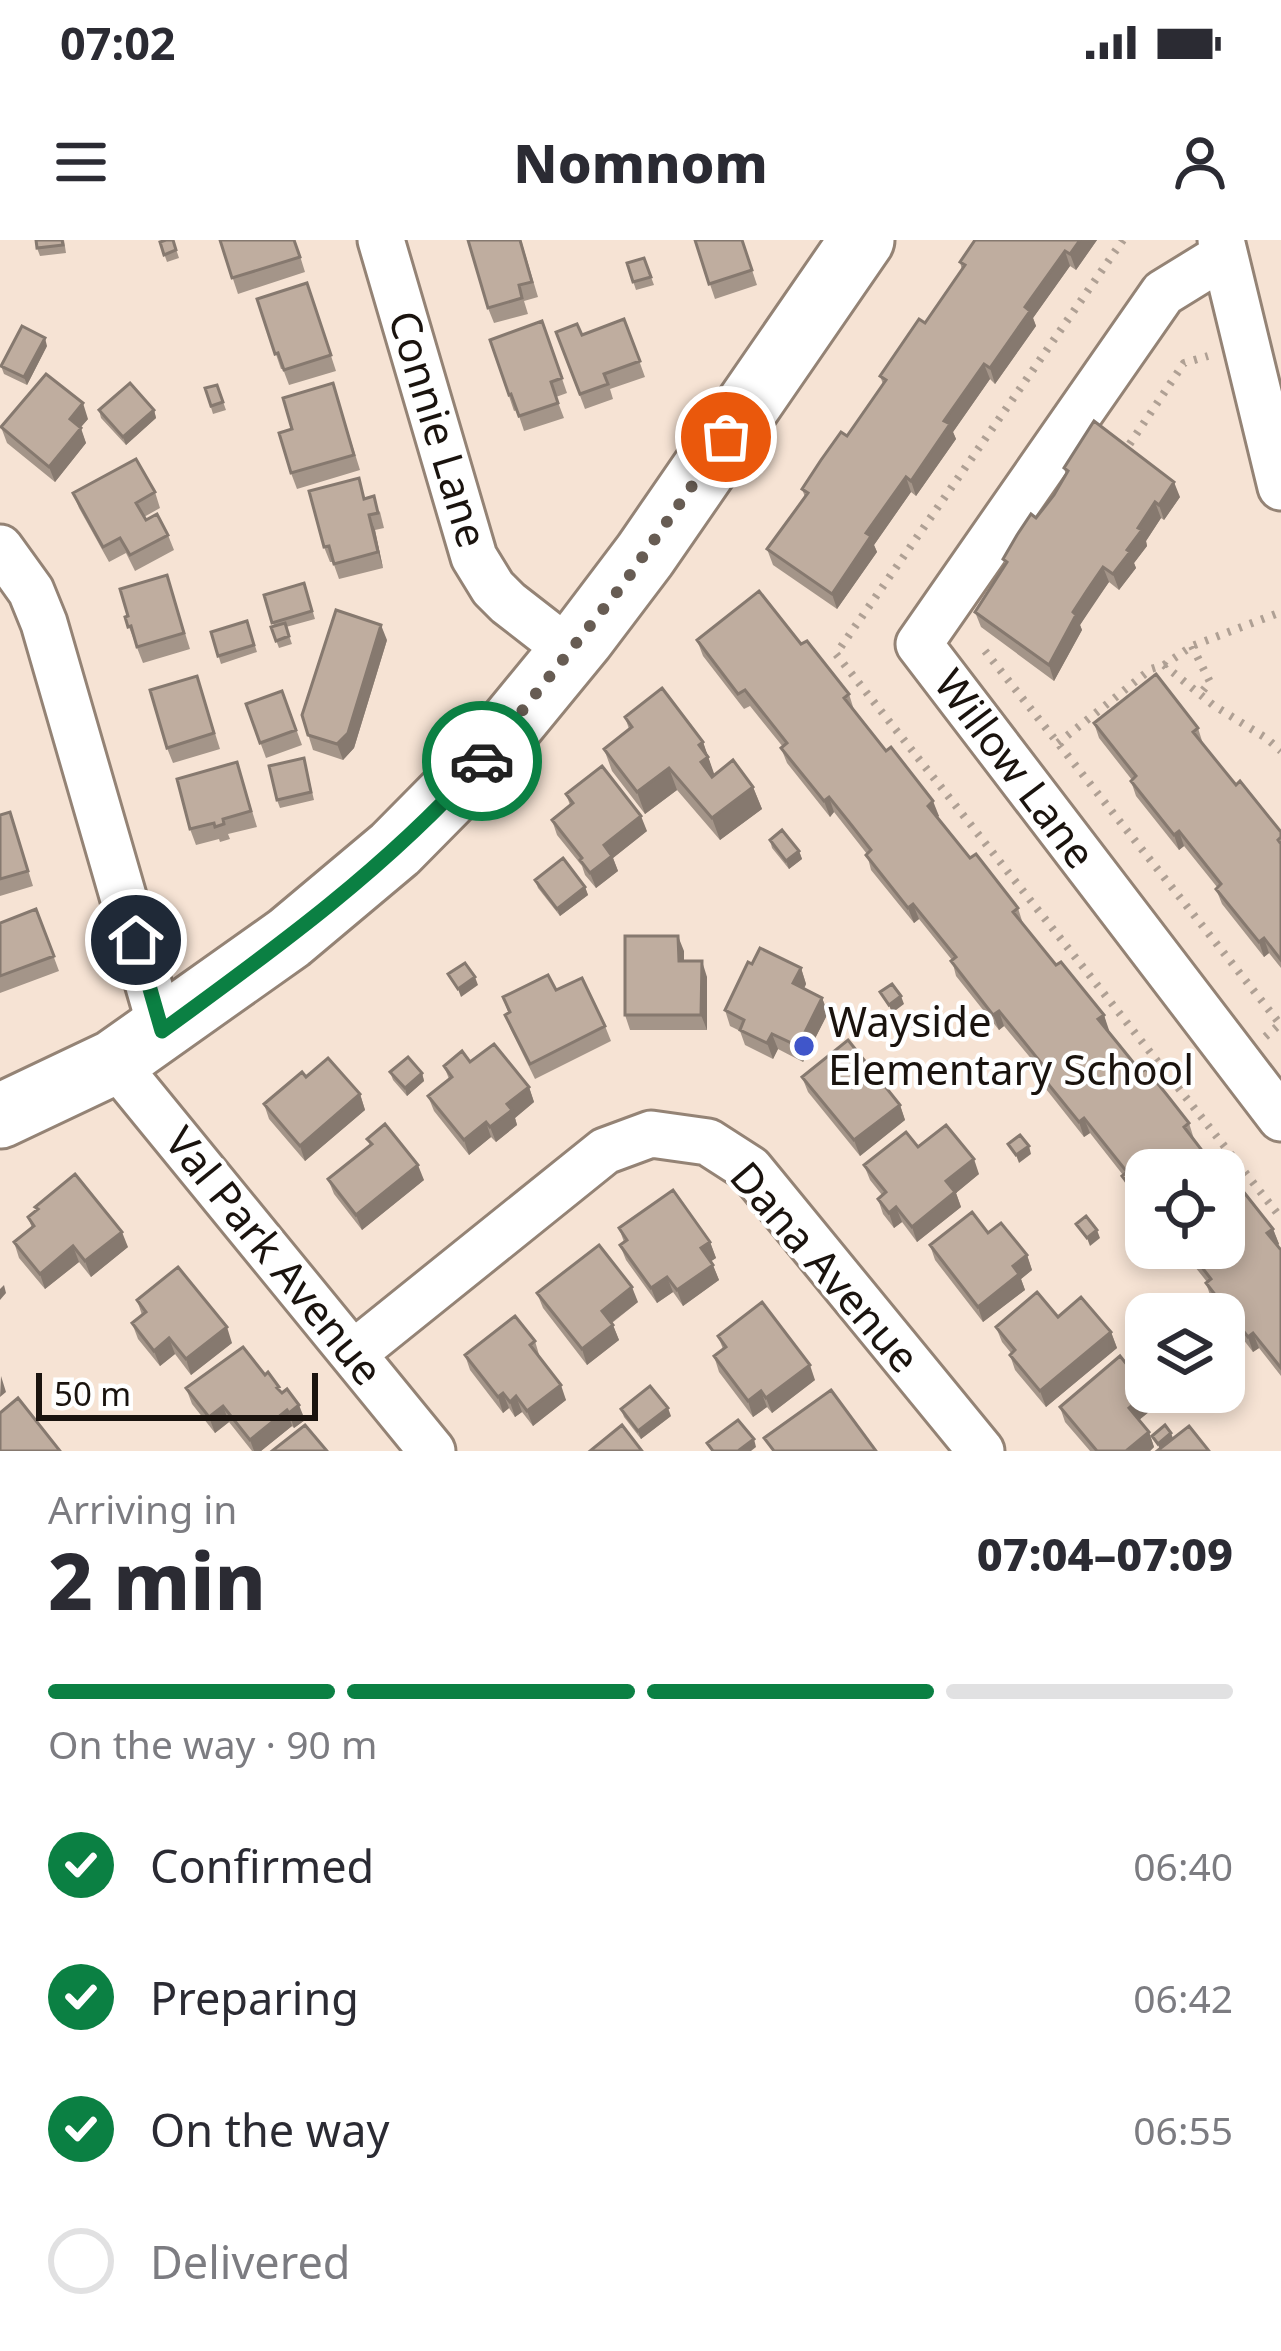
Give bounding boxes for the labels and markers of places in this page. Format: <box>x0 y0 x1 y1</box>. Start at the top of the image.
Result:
pin <box>675 386 777 488</box>
pin <box>85 889 187 991</box>
place label: Wayside Elementary School <box>828 992 1194 1097</box>
marker: Wayside Elementary School <box>791 1033 817 1059</box>

